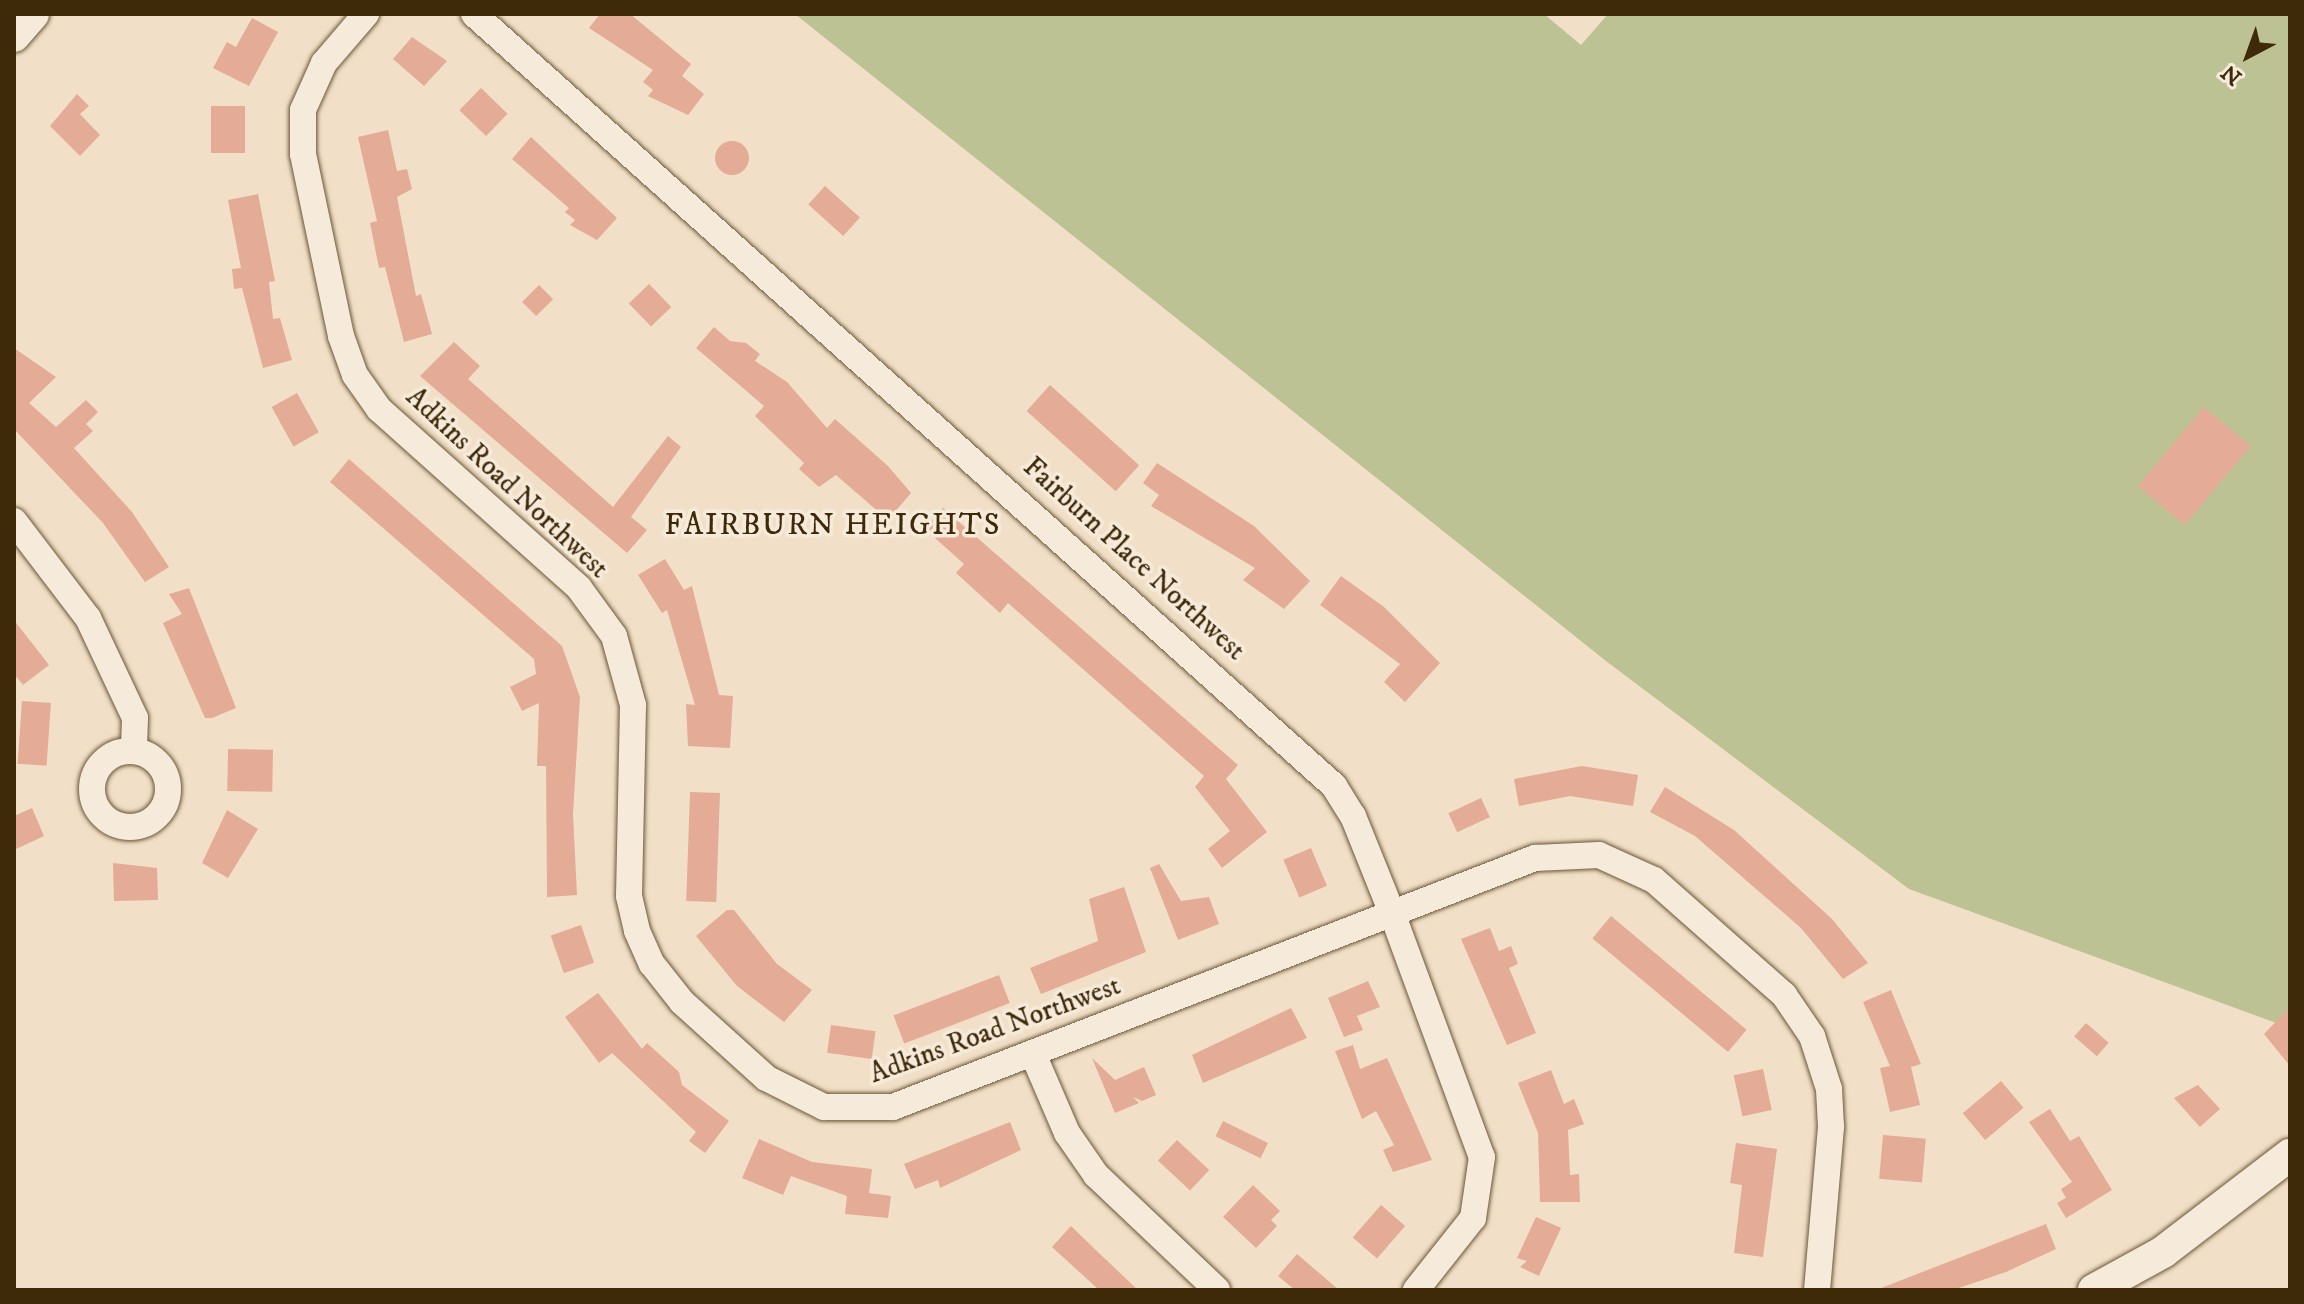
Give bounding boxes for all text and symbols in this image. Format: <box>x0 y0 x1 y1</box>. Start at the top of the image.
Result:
north arrow <box>2208 16 2288 96</box>
text: N <box>2216 58 2248 91</box>
street label: Adkins Road Northwest <box>399 381 615 585</box>
street label: Fairburn Place Northwest <box>1016 450 1252 668</box>
district label: FAIRBURN HEIGHTS <box>664 508 1002 544</box>
street label: Adkins Road Northwest <box>865 969 1125 1091</box>

